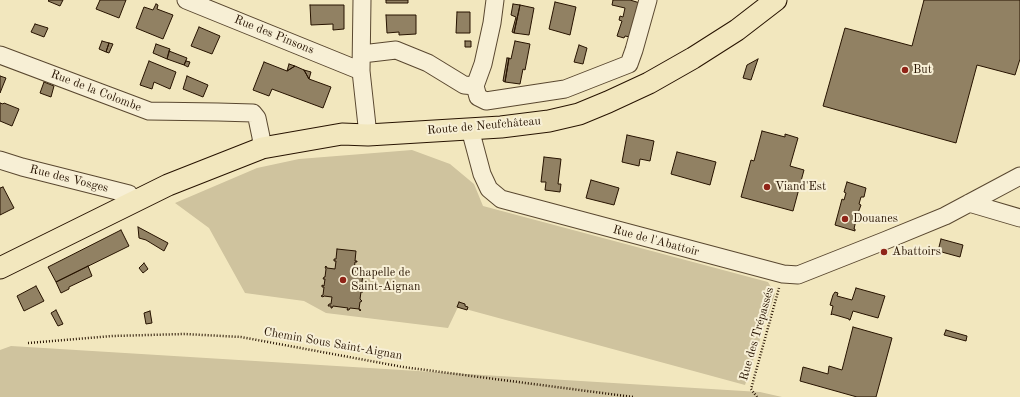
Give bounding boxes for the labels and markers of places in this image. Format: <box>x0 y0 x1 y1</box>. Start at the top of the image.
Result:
place label: But <box>913 63 932 77</box>
marker: But <box>900 65 910 75</box>
place label: Viand'Est <box>775 180 826 194</box>
marker: Viand'Est <box>762 182 772 192</box>
place label: Douanes <box>853 212 898 226</box>
marker: Douanes <box>840 214 850 224</box>
place label: Abattoirs <box>892 245 941 259</box>
marker: Abattoirs <box>879 247 889 257</box>
place label: Chapelle de Saint-Aignan <box>351 266 421 294</box>
marker: Chapelle de Saint-Aignan <box>338 275 348 285</box>

